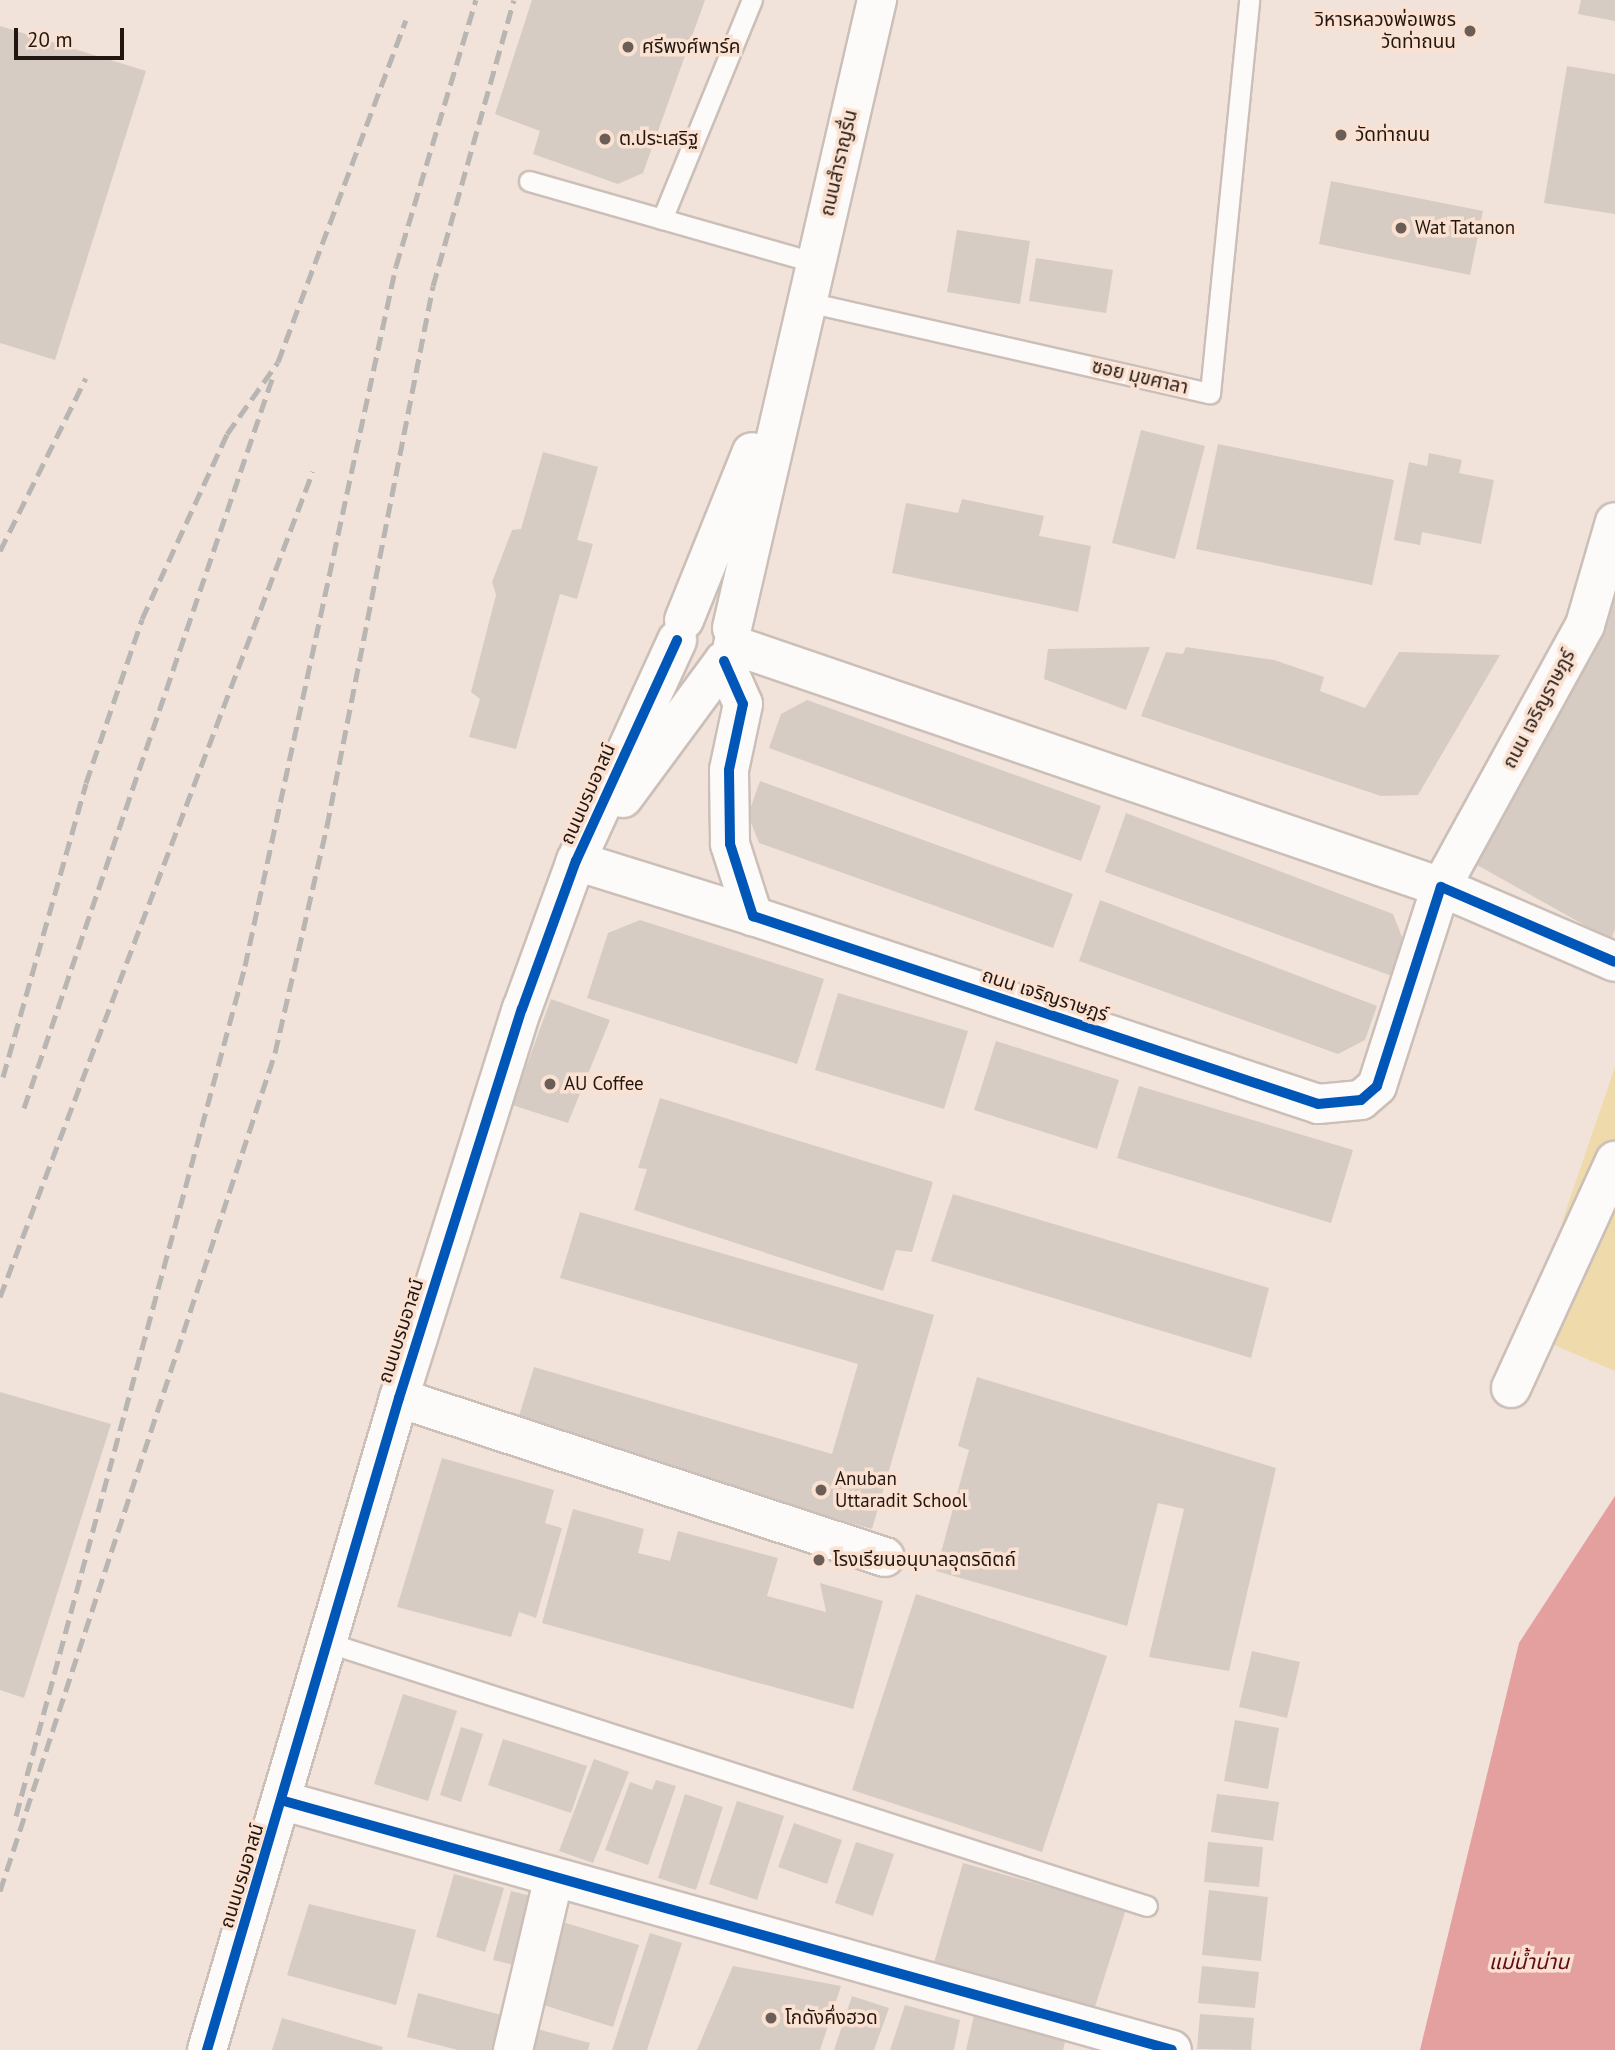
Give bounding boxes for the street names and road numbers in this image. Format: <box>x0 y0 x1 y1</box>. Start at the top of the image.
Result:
street label: ถนนสำราญรื่น <box>816 108 862 218</box>
street label: ซอย มุขศาลา <box>1090 355 1190 399</box>
street label: ถนน เจริญราษฎร์ <box>1498 646 1580 772</box>
street label: ถนนบรมอาสน์ <box>556 740 620 848</box>
street label: ถนน เจริญราษฎร์ <box>979 964 1111 1026</box>
street label: ถนนบรมอาสน์ <box>373 1276 429 1386</box>
street label: ถนนบรมอาสน์ <box>215 1821 269 1931</box>

